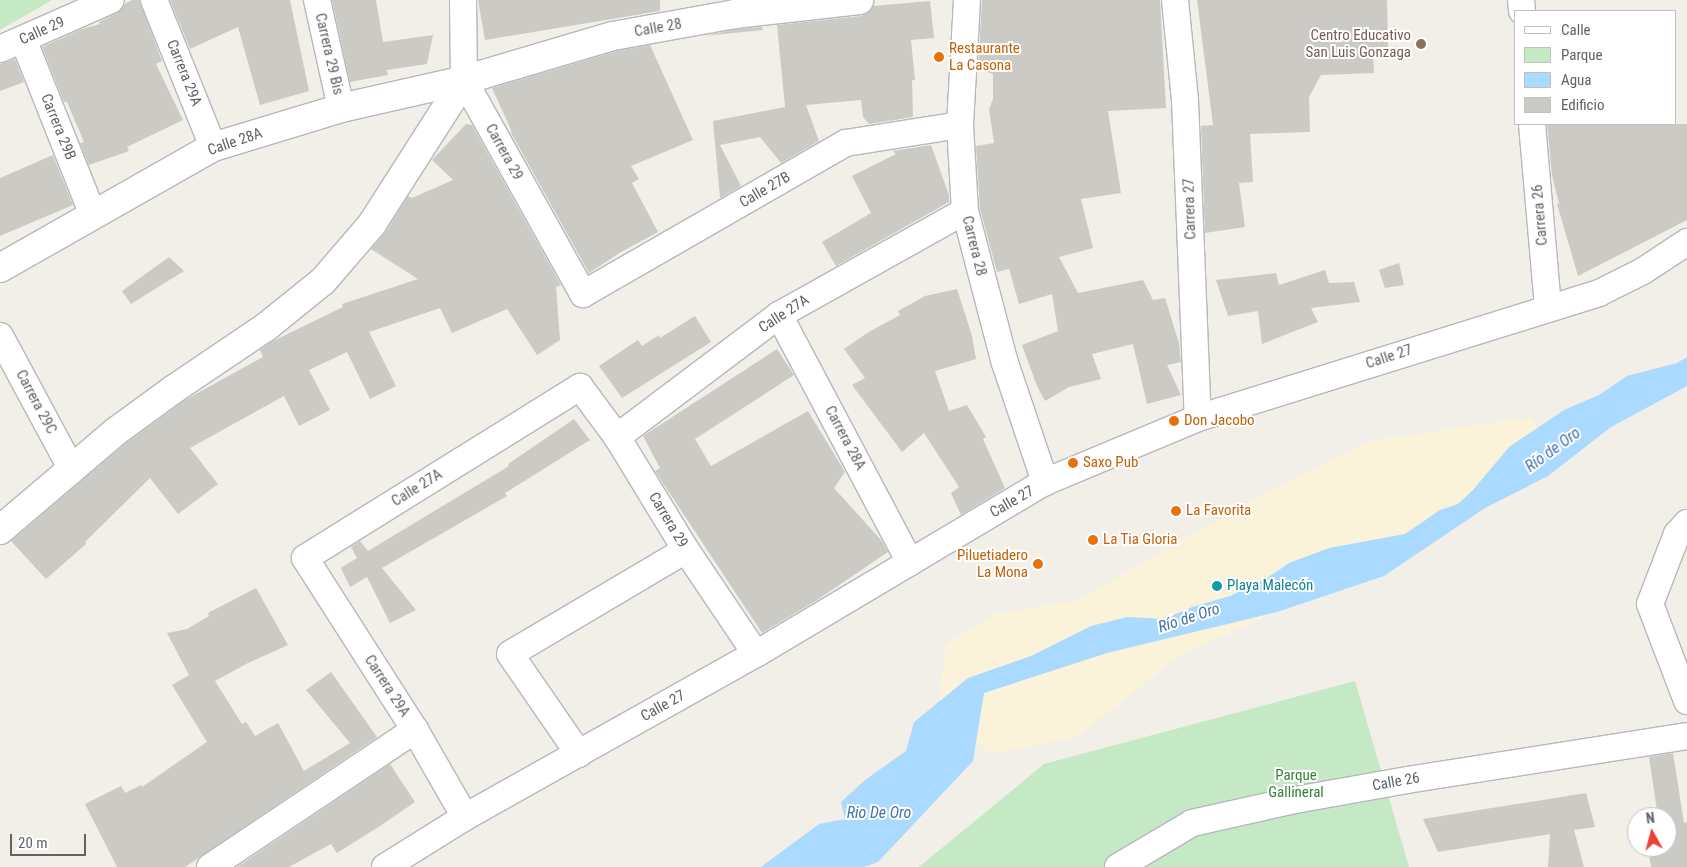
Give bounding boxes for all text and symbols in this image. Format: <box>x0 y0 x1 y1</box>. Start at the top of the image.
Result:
legend <box>1514 10 1677 125</box>
street label: Carrera 29 Bis <box>311 11 347 97</box>
street label: Calle 29 <box>16 13 68 49</box>
street label: Calle 28 <box>633 15 683 41</box>
text: Calle <box>1561 21 1591 39</box>
place label: Centro Educativo San Luis Gonzaga <box>1306 26 1411 61</box>
street label: Carrera 29A <box>163 37 205 109</box>
marker: Centro Educativo San Luis Gonzaga <box>1415 38 1427 50</box>
place label: Restaurante La Casona <box>949 39 1020 74</box>
text: Parque <box>1561 46 1603 64</box>
marker: Restaurante La Casona <box>933 51 945 63</box>
text: Agua <box>1561 71 1591 89</box>
street label: Carrera 29B <box>37 91 79 163</box>
text: Edificio <box>1561 96 1604 114</box>
street label: Carrera 29 <box>481 121 527 183</box>
street label: Calle 28A <box>205 124 265 160</box>
street label: Calle 27B <box>736 168 794 212</box>
street label: Carrera 27 <box>1180 178 1200 240</box>
street label: Carrera 26 <box>1528 184 1552 246</box>
street label: Carrera 28 <box>958 214 990 278</box>
street label: Calle 27A <box>755 291 813 337</box>
street label: Calle 27 <box>1363 341 1415 373</box>
street label: Carrera 29C <box>12 367 60 437</box>
street label: Carrera 28A <box>821 403 869 473</box>
place label: Don Jacobo <box>1184 412 1255 430</box>
marker: Don Jacobo <box>1168 415 1180 427</box>
water label: Río de Oro <box>1522 424 1584 476</box>
place label: Saxo Pub <box>1083 454 1138 472</box>
marker: Saxo Pub <box>1067 457 1079 469</box>
street label: Calle 27A <box>388 465 446 511</box>
street label: Calle 27 <box>987 482 1037 522</box>
street label: Carrera 29 <box>644 489 692 551</box>
place label: La Favorita <box>1186 502 1251 520</box>
marker: La Favorita <box>1170 505 1182 517</box>
place label: La Tia Gloria <box>1103 531 1178 549</box>
marker: La Tia Gloria <box>1087 534 1099 546</box>
place label: Piluetiadero La Mona <box>957 546 1028 581</box>
marker: Piluetiadero La Mona <box>1032 558 1044 570</box>
place label: Playa Malecón <box>1227 577 1313 595</box>
marker: Playa Malecón <box>1211 580 1223 592</box>
water label: Río de Oro <box>1156 599 1222 637</box>
street label: Carrera 29A <box>360 652 414 720</box>
street label: Calle 27 <box>638 687 688 725</box>
park label: Parque Gallineral <box>1268 766 1324 801</box>
street label: Calle 26 <box>1371 769 1421 795</box>
water label: Rio De Oro <box>847 803 911 823</box>
north arrow <box>1627 807 1677 857</box>
text: N <box>1645 810 1656 827</box>
scale bar <box>12 824 89 856</box>
text: 20 m <box>18 834 48 852</box>

